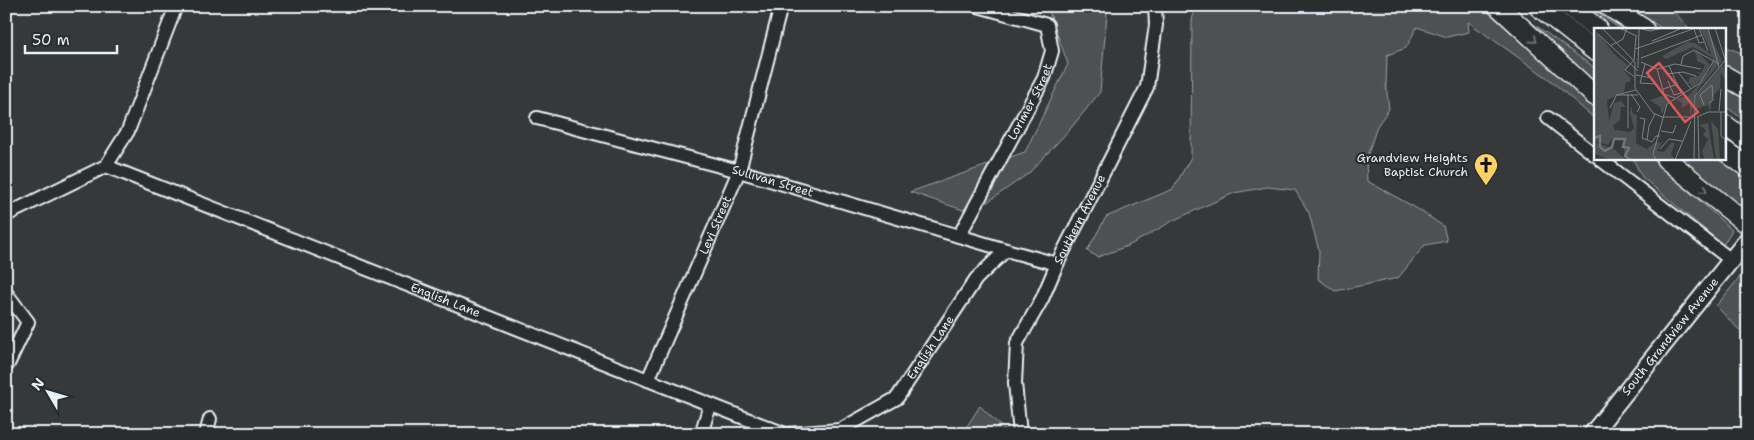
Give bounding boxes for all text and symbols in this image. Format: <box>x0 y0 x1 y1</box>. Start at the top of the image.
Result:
scale bar <box>25 22 118 54</box>
inset map <box>1594 28 1726 160</box>
text: 50 m <box>32 30 70 50</box>
one-way arrow <box>1528 34 1537 43</box>
street label: Lorimer Street <box>1004 62 1056 143</box>
place label: Grandview Heights Baptist Church <box>1357 150 1468 180</box>
church icon: Grandview Heights Baptist Church <box>1473 152 1499 186</box>
street label: Sullivan Street <box>730 161 815 201</box>
street label: Southern Avenue <box>1050 172 1109 267</box>
one-way arrow <box>1698 184 1707 193</box>
street label: Levi Street <box>696 193 735 257</box>
street label: South Grandview Avenue <box>1618 274 1722 399</box>
street label: English Lane <box>408 279 483 321</box>
street label: English Lane <box>903 312 958 383</box>
north arrow <box>22 368 72 418</box>
text: N <box>27 374 48 394</box>

